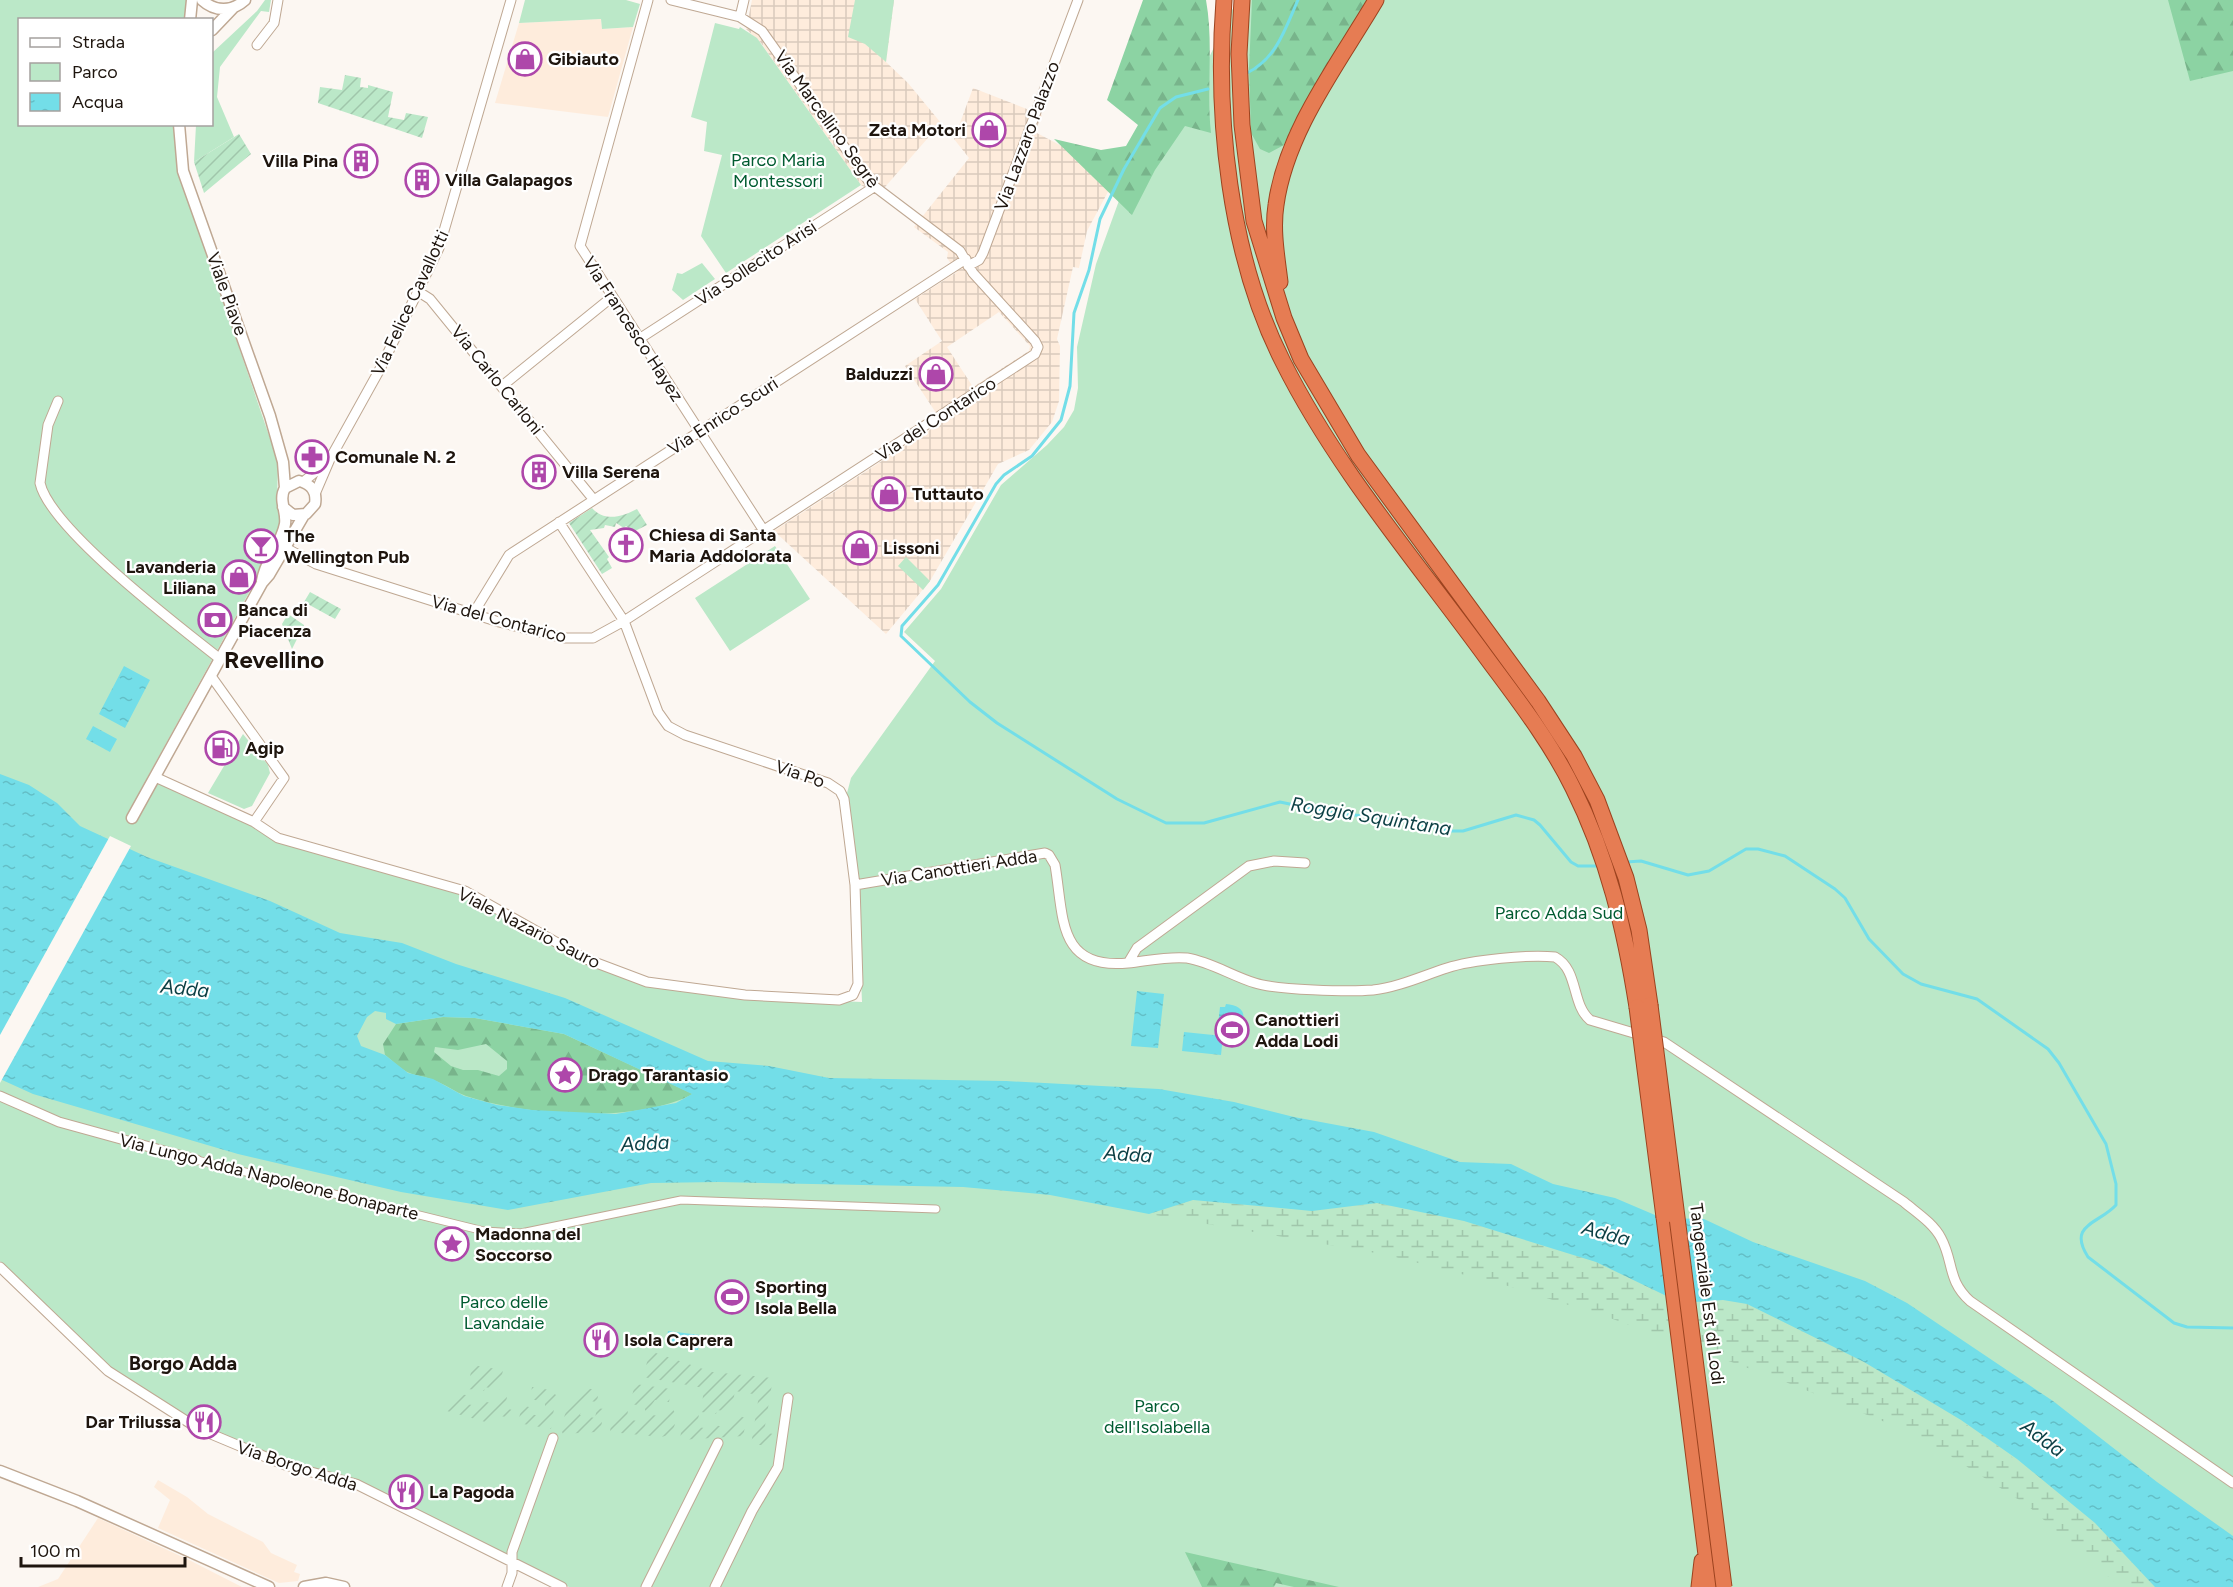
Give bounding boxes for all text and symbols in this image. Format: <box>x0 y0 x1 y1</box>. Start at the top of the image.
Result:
legend <box>18 18 213 126</box>
text: Strada <box>72 31 125 53</box>
shop icon: Gibiauto <box>507 41 543 77</box>
street label: Via Marcellino Segrè <box>770 46 884 192</box>
place label: Gibiauto <box>548 48 619 70</box>
street label: Via Lazzaro Palazzo <box>990 58 1064 214</box>
text: Parco <box>72 61 118 83</box>
text: Acqua <box>72 91 123 113</box>
shop icon: Zeta Motori <box>971 112 1007 148</box>
place label: Zeta Motori <box>869 119 966 141</box>
building icon: Villa Pina <box>343 143 379 179</box>
park label: Parco Maria Montessori <box>731 149 825 192</box>
place label: Villa Pina <box>262 150 338 172</box>
building icon: Villa Galapagos <box>404 162 440 198</box>
place label: Villa Galapagos <box>445 169 573 191</box>
street label: Via Sollecito Arisi <box>691 216 821 310</box>
street label: Via Felice Cavallotti <box>367 227 453 379</box>
street label: Viale Piave <box>202 250 252 339</box>
street label: Via Francesco Hayez <box>578 252 688 406</box>
street label: Via Carlo Carloni <box>446 321 548 439</box>
shop icon: Balduzzi <box>918 356 954 392</box>
place label: Balduzzi <box>845 363 913 385</box>
street label: Via Enrico Scuri <box>664 372 782 460</box>
street label: Via del Contarico <box>872 372 1000 466</box>
pharmacy icon: Comunale N. 2 <box>294 439 330 475</box>
place label: Comunale N. 2 <box>335 446 456 468</box>
building icon: Villa Serena <box>521 454 557 490</box>
place label: Villa Serena <box>562 461 660 483</box>
shop icon: Tuttauto <box>871 476 907 512</box>
place label: Tuttauto <box>912 483 984 505</box>
place label: Chiesa di Santa Maria Addolorata <box>649 524 792 567</box>
place label: The Wellington Pub <box>284 525 410 568</box>
church icon: Chiesa di Santa Maria Addolorata <box>608 527 644 563</box>
bar icon: The Wellington Pub <box>243 528 279 564</box>
shop icon: Lissoni <box>842 530 878 566</box>
place label: Lissoni <box>883 537 940 559</box>
place label: Lavanderia Liliana <box>126 556 216 599</box>
shop icon: Lavanderia Liliana <box>221 559 257 595</box>
street label: Via del Contarico <box>429 590 569 648</box>
place label: Banca di Piacenza <box>238 599 311 642</box>
bank icon: Banca di Piacenza <box>197 602 233 638</box>
district label: Revellino <box>224 645 324 674</box>
fuel station icon: Agip <box>204 730 240 766</box>
place label: Agip <box>245 737 284 759</box>
street label: Via Po <box>772 755 828 793</box>
water label: Roggia Squintana <box>1289 791 1453 841</box>
street label: Via Canottieri Adda <box>879 845 1039 891</box>
street label: Viale Nazario Sauro <box>454 883 604 973</box>
park label: Parco Adda Sud <box>1495 902 1623 924</box>
water label: Adda <box>159 973 211 1003</box>
place label: Canottieri Adda Lodi <box>1255 1009 1339 1052</box>
sports icon: Canottieri Adda Lodi <box>1214 1012 1250 1048</box>
place icon: Drago Tarantasio <box>547 1057 583 1093</box>
place label: Drago Tarantasio <box>588 1064 728 1086</box>
street label: Via Lungo Adda Napoleone Bonaparte <box>117 1129 421 1225</box>
water label: Adda <box>619 1130 670 1156</box>
water label: Adda <box>1102 1140 1153 1168</box>
street label: Tangenziale Est di Lodi <box>1685 1202 1729 1386</box>
water label: Adda <box>1578 1215 1633 1251</box>
place label: Madonna del Soccorso <box>475 1223 581 1266</box>
place icon: Madonna del Soccorso <box>434 1226 470 1262</box>
place label: Sporting Isola Bella <box>755 1276 837 1319</box>
sports icon: Sporting Isola Bella <box>714 1279 750 1315</box>
park label: Parco delle Lavandaie <box>460 1291 548 1334</box>
restaurant icon: Isola Caprera <box>583 1322 619 1358</box>
place label: Isola Caprera <box>624 1329 733 1351</box>
district label: Borgo Adda <box>129 1351 237 1375</box>
park label: Parco dell'Isolabella <box>1104 1395 1210 1438</box>
restaurant icon: Dar Trilussa <box>186 1404 222 1440</box>
place label: Dar Trilussa <box>85 1411 181 1433</box>
water label: Adda <box>2015 1413 2070 1462</box>
street label: Via Borgo Adda <box>234 1436 360 1496</box>
restaurant icon: La Pagoda <box>388 1474 424 1510</box>
place label: La Pagoda <box>429 1481 514 1503</box>
scale bar <box>21 1530 184 1568</box>
text: 100 m <box>30 1540 80 1562</box>

